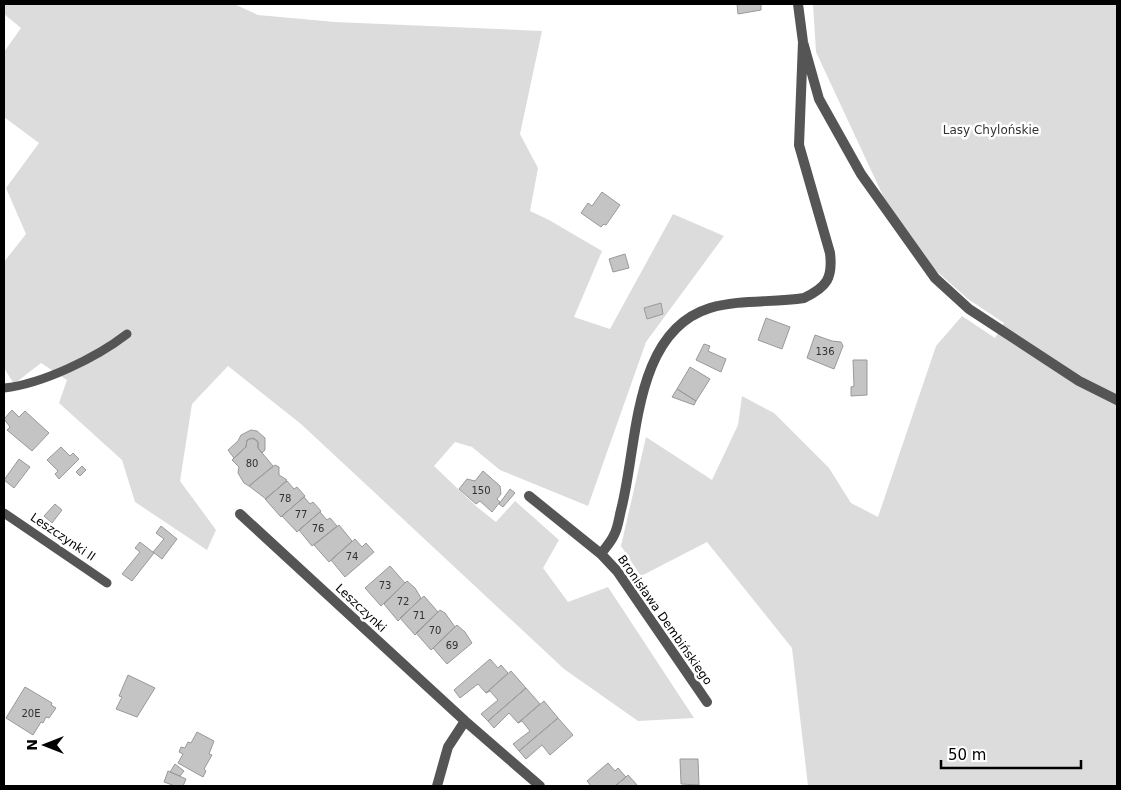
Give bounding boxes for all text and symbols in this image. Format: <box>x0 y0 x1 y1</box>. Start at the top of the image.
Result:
park label: Lasy Chylońskie <box>943 123 1039 137</box>
house number: 136 <box>815 346 835 357</box>
house number: 80 <box>246 458 258 469</box>
house number: 150 <box>471 485 491 496</box>
house number: 78 <box>279 493 291 504</box>
house number: 77 <box>295 509 307 520</box>
street label: Leszczynki II <box>28 510 98 564</box>
house number: 76 <box>312 523 324 534</box>
house number: 74 <box>346 551 358 562</box>
street label: Bronisława Dembińskiego <box>615 553 715 687</box>
house number: 73 <box>379 580 391 591</box>
street label: Leszczynki <box>333 581 389 635</box>
house number: 72 <box>397 596 409 607</box>
house number: 71 <box>413 610 425 621</box>
house number: 70 <box>429 625 441 636</box>
house number: 69 <box>446 640 458 651</box>
house number: 20E <box>21 708 41 719</box>
north arrow <box>20 720 70 770</box>
scale bar <box>941 738 1081 770</box>
text: N <box>24 739 40 751</box>
text: 50 m <box>948 746 986 764</box>

